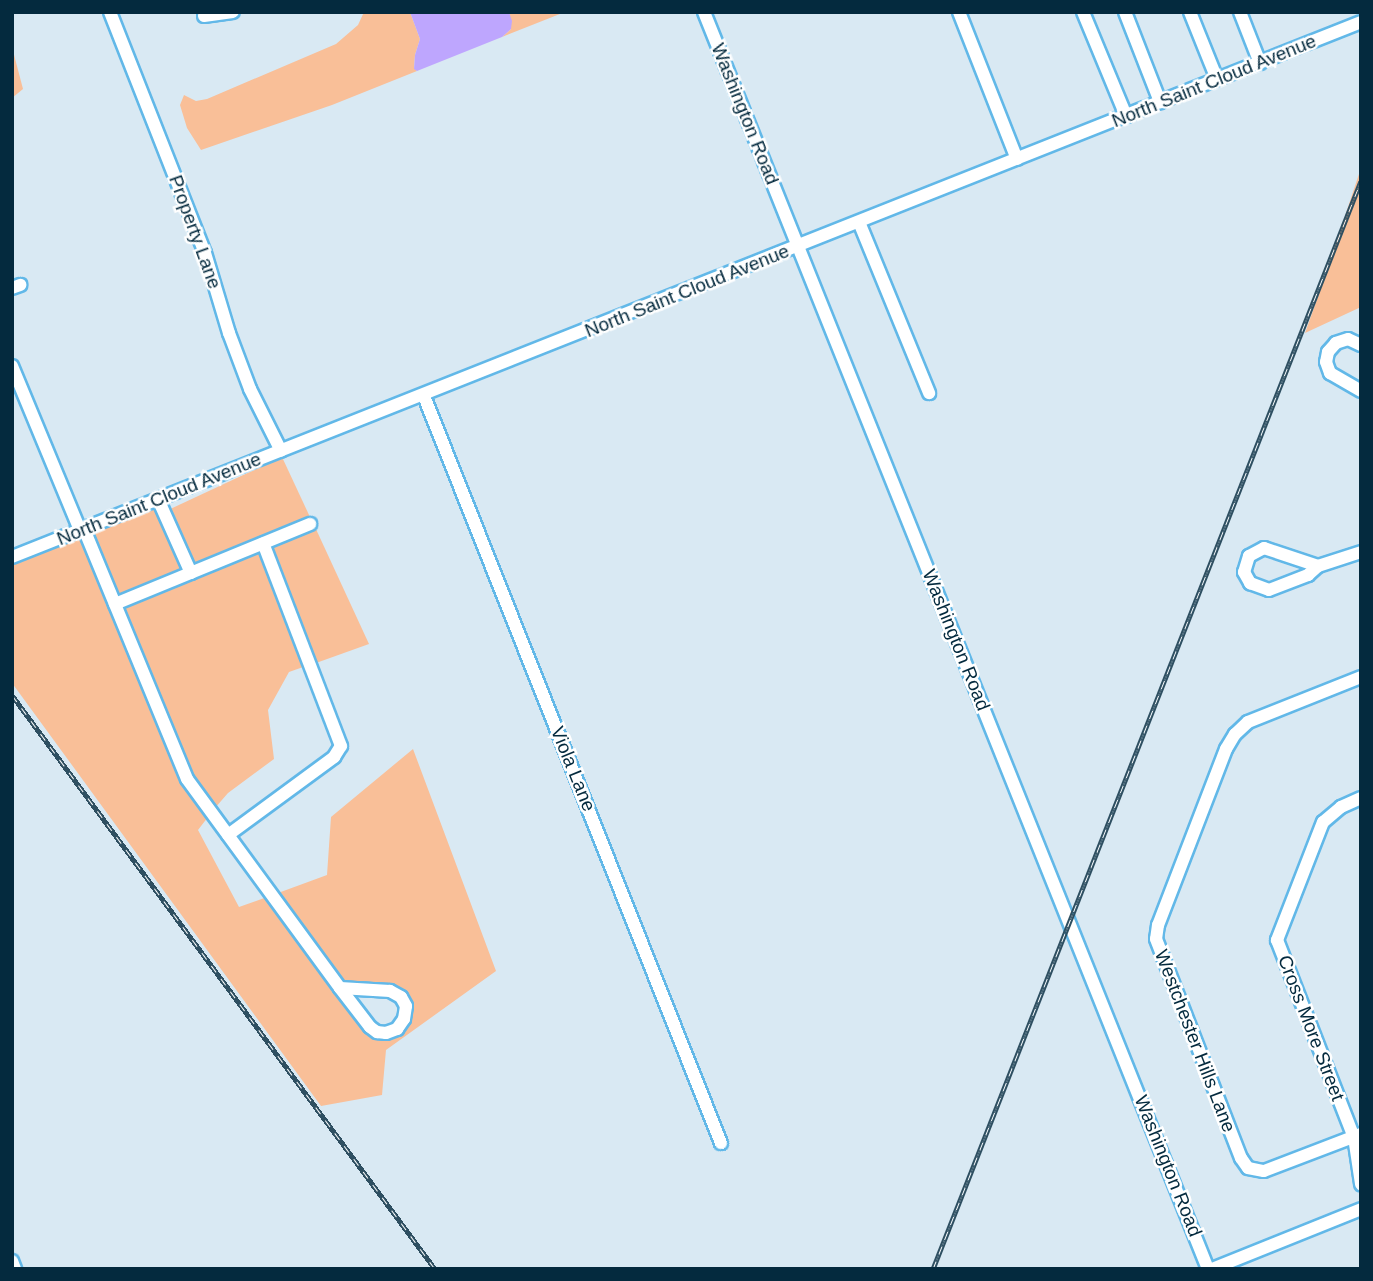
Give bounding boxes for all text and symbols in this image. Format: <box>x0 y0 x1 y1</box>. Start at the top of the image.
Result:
street label: North Saint Cloud Avenue <box>1108 29 1320 133</box>
street label: Washington Road <box>706 40 784 188</box>
street label: Property Lane <box>164 172 226 292</box>
street label: North Saint Cloud Avenue <box>581 239 793 343</box>
street label: North Saint Cloud Avenue <box>53 447 265 551</box>
street label: Washington Road <box>917 566 995 714</box>
street label: Viola Lane <box>546 723 600 815</box>
street label: Westchester Hills Lane <box>1150 946 1240 1136</box>
street label: Cross More Street <box>1273 952 1349 1104</box>
street label: Washington Road <box>1129 1092 1207 1240</box>

